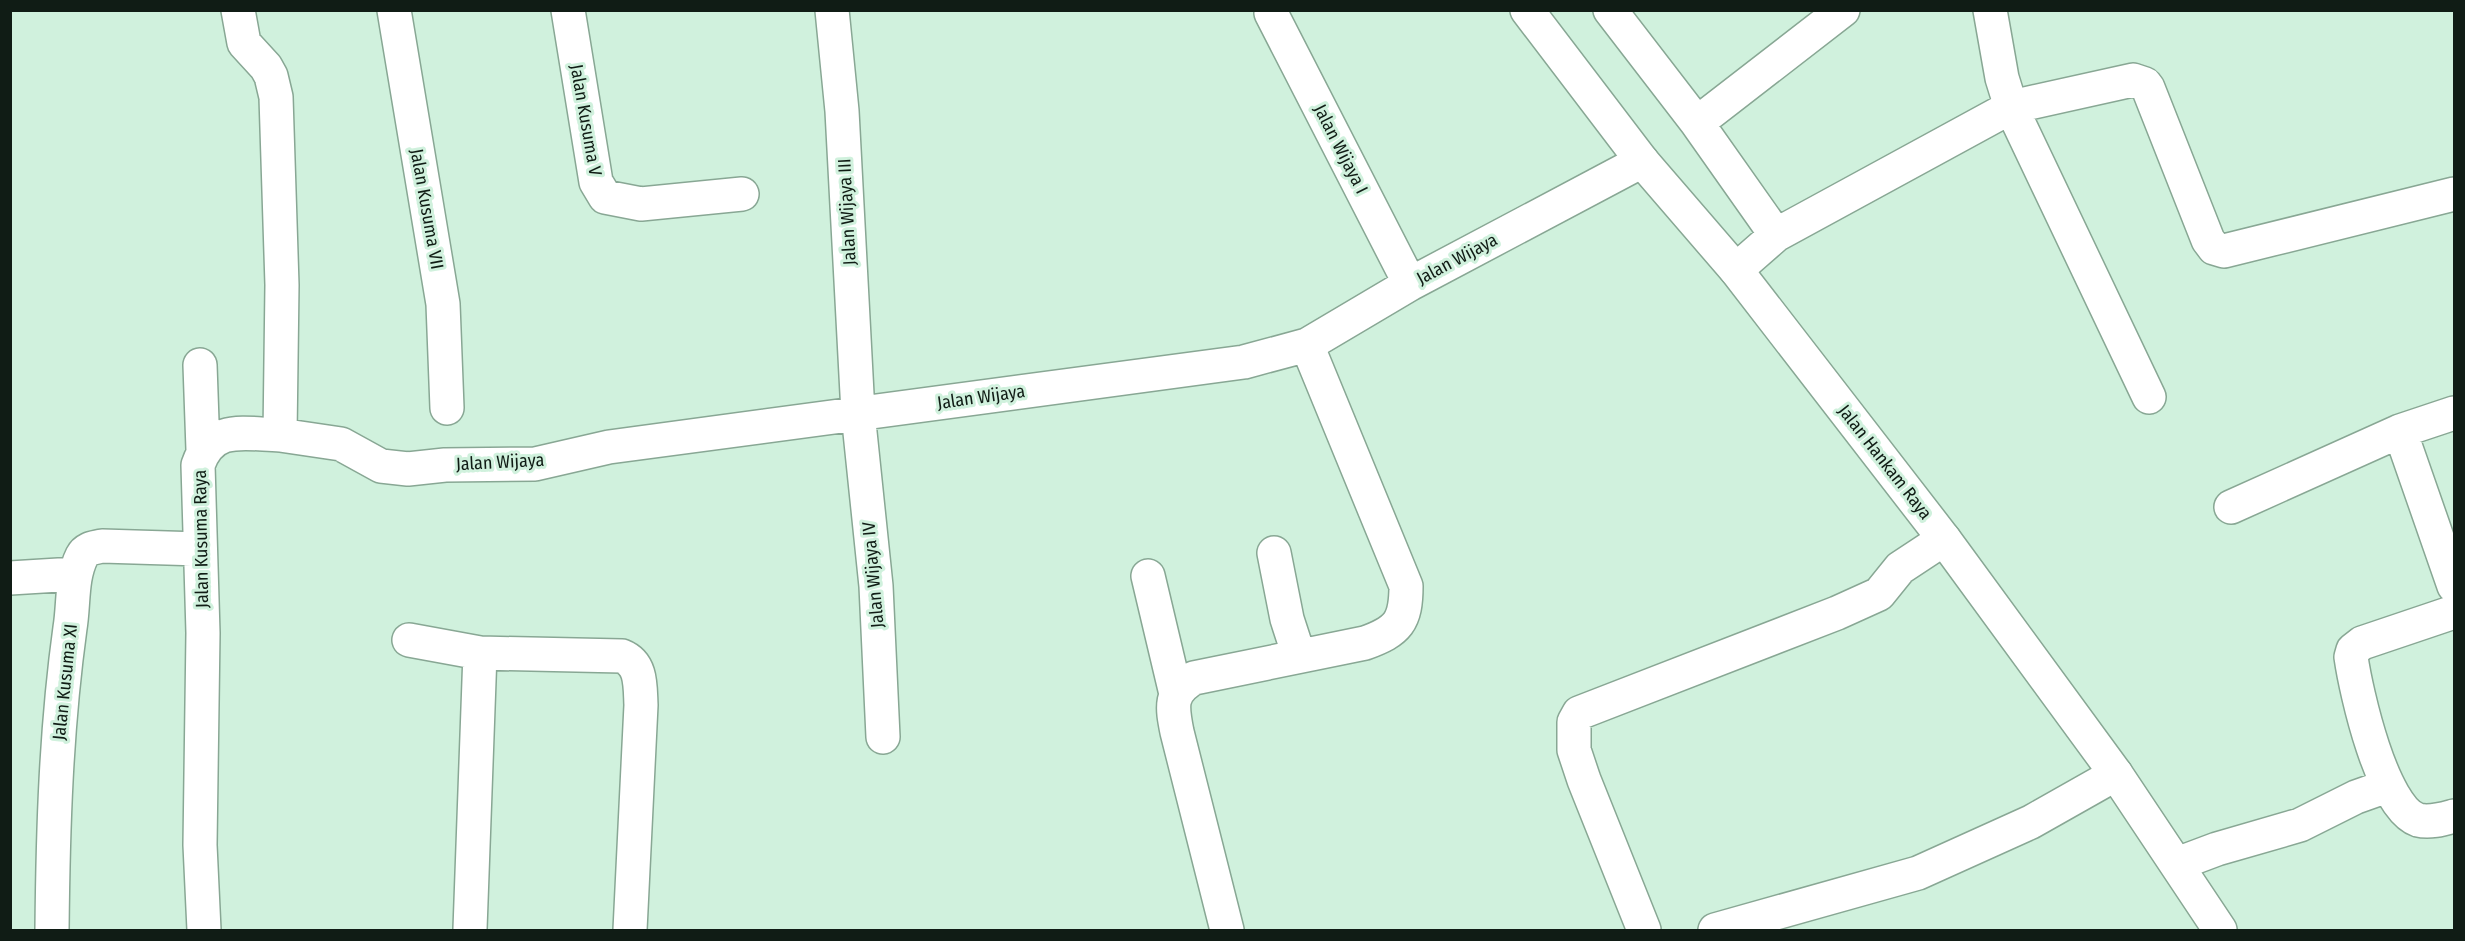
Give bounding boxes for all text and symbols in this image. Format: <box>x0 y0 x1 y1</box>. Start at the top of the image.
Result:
street label: Jalan Kusuma V <box>565 63 607 178</box>
street label: Jalan Wijaya I <box>1309 101 1373 197</box>
street label: Jalan Kusuma VII <box>406 147 448 271</box>
street label: Jalan Wijaya III <box>833 158 861 266</box>
street label: Jalan Wijaya <box>1413 228 1501 289</box>
street label: Jalan Wijaya <box>936 380 1027 414</box>
street label: Jalan Hankam Raya <box>1833 400 1937 524</box>
street label: Jalan Wijaya <box>455 449 545 475</box>
street label: Jalan Kusuma Raya <box>189 469 213 608</box>
street label: Jalan Wijaya IV <box>857 520 889 629</box>
street label: Jalan Kusuma XI <box>48 623 82 741</box>

